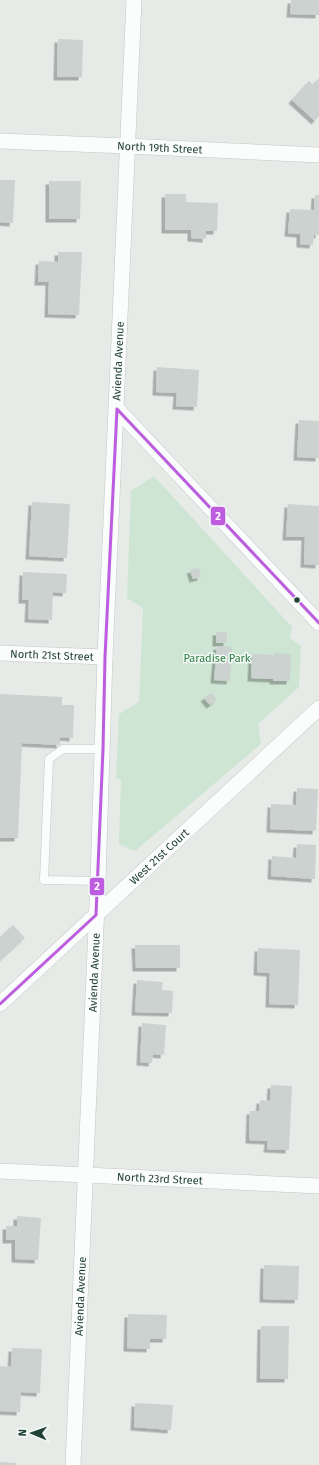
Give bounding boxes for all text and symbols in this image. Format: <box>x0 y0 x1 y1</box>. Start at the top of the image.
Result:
street label: North 19th Street <box>117 140 203 157</box>
street label: Avienda Avenue <box>110 321 127 401</box>
line badge: 2 <box>210 506 226 526</box>
text: 2 <box>215 510 221 523</box>
unlabelled marker <box>292 595 302 605</box>
street label: North 21st Street <box>10 647 94 664</box>
park label: Paradise Park <box>184 652 251 665</box>
street label: West 21st Court <box>127 826 192 887</box>
line badge: 2 <box>89 877 105 896</box>
text: 2 <box>94 880 100 893</box>
street label: Avienda Avenue <box>86 933 103 1012</box>
street label: North 23rd Street <box>117 1171 203 1188</box>
street label: Avienda Avenue <box>73 1256 89 1336</box>
north arrow <box>12 1413 52 1453</box>
text: N <box>16 1429 29 1437</box>

